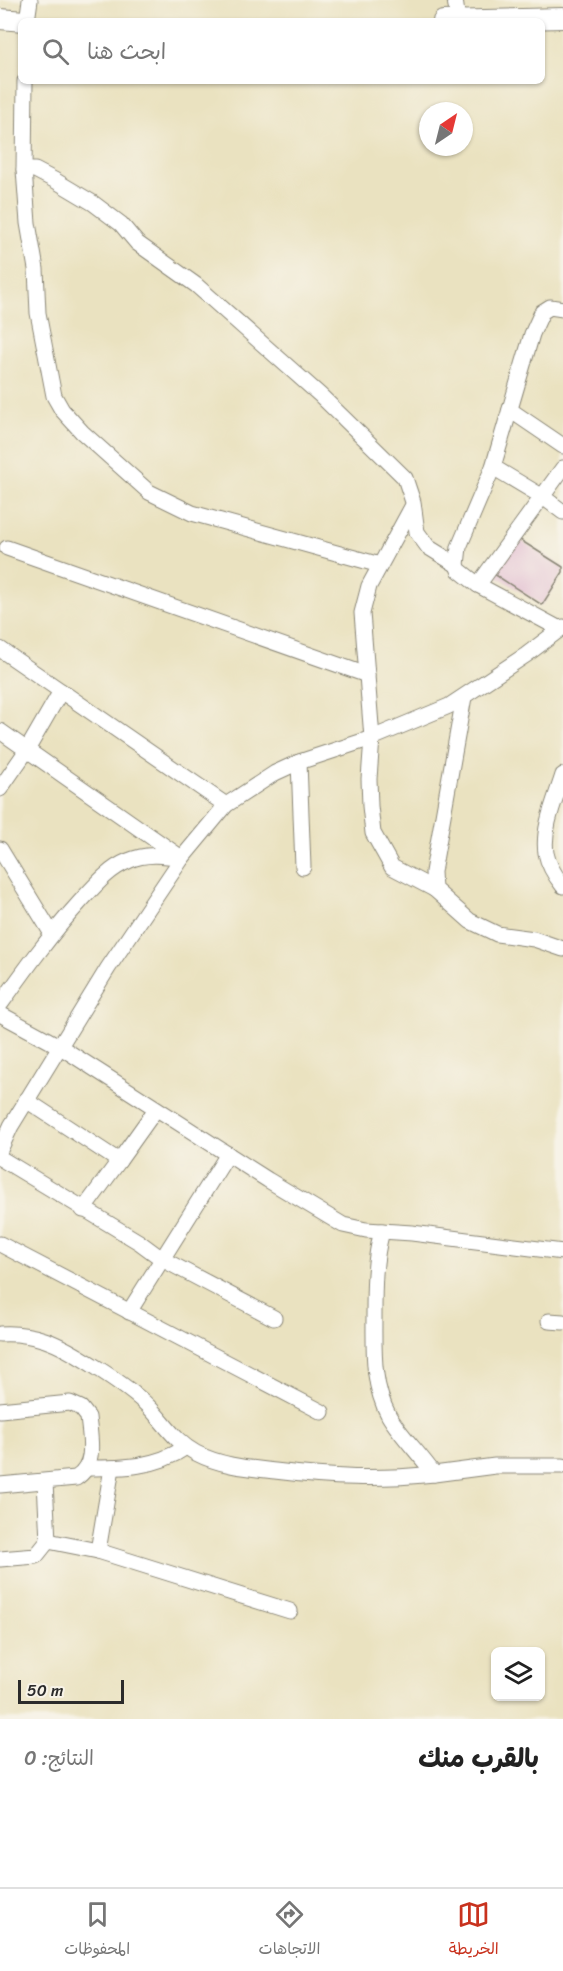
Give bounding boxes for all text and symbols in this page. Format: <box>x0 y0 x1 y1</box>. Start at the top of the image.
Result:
search box <box>18 18 545 84</box>
text: ابحث هنا <box>87 32 166 71</box>
icon: search <box>39 35 72 68</box>
north arrow <box>419 102 473 156</box>
map controls <box>491 1647 545 1701</box>
button: layers <box>491 1647 545 1701</box>
text: 50 m <box>27 1676 63 1705</box>
scale bar <box>18 1677 124 1704</box>
text: بالقرب منك <box>418 1735 539 1781</box>
text: النتائج: 0 <box>24 1741 94 1776</box>
tab: المحفوظات <box>64 1898 130 1963</box>
tab: الاتجاهات <box>259 1898 320 1963</box>
tab: الخريطة <box>449 1898 499 1963</box>

